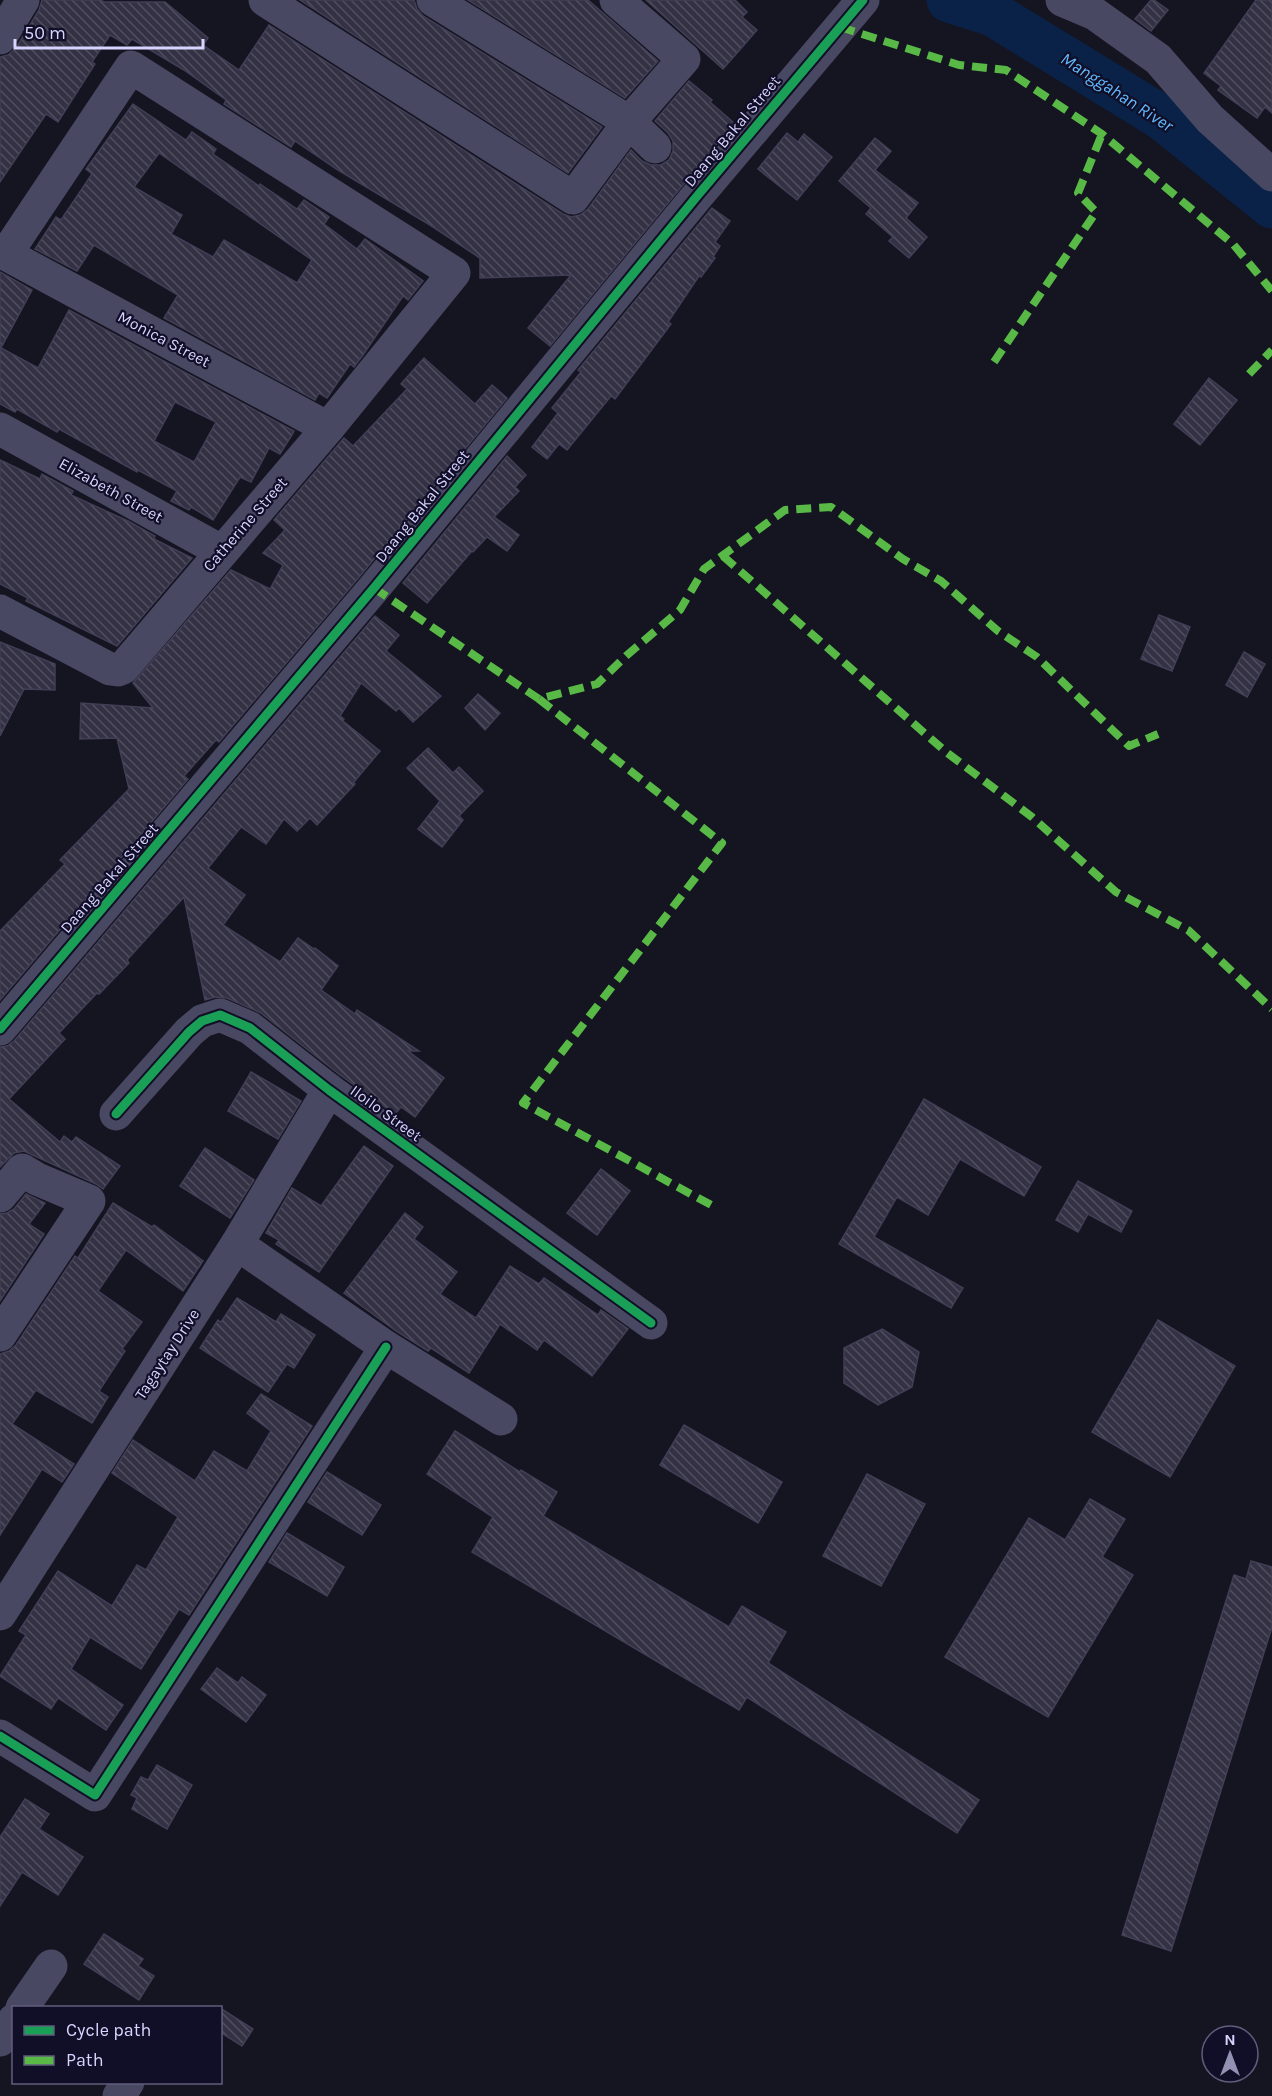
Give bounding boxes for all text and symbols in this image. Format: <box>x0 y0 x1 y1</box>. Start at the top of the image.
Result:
scale bar <box>15 12 202 50</box>
text: 50 m <box>24 22 66 44</box>
water label: Manggahan River <box>1057 47 1178 137</box>
street label: Daang Bakal Street <box>680 71 784 191</box>
street label: Monica Street <box>115 307 213 371</box>
street label: Daang Bakal Street <box>371 446 473 566</box>
street label: Elizabeth Street <box>56 454 166 526</box>
street label: Catherine Street <box>199 473 291 575</box>
street label: Daang Bakal Street <box>56 819 162 937</box>
street label: Iloilo Street <box>347 1081 425 1145</box>
street label: Tagaytay Drive <box>131 1305 203 1403</box>
legend <box>12 2006 222 2084</box>
text: Cycle path <box>66 2019 151 2041</box>
north arrow <box>1200 2024 1260 2084</box>
text: N <box>1224 2030 1236 2049</box>
text: Path <box>66 2049 104 2071</box>

